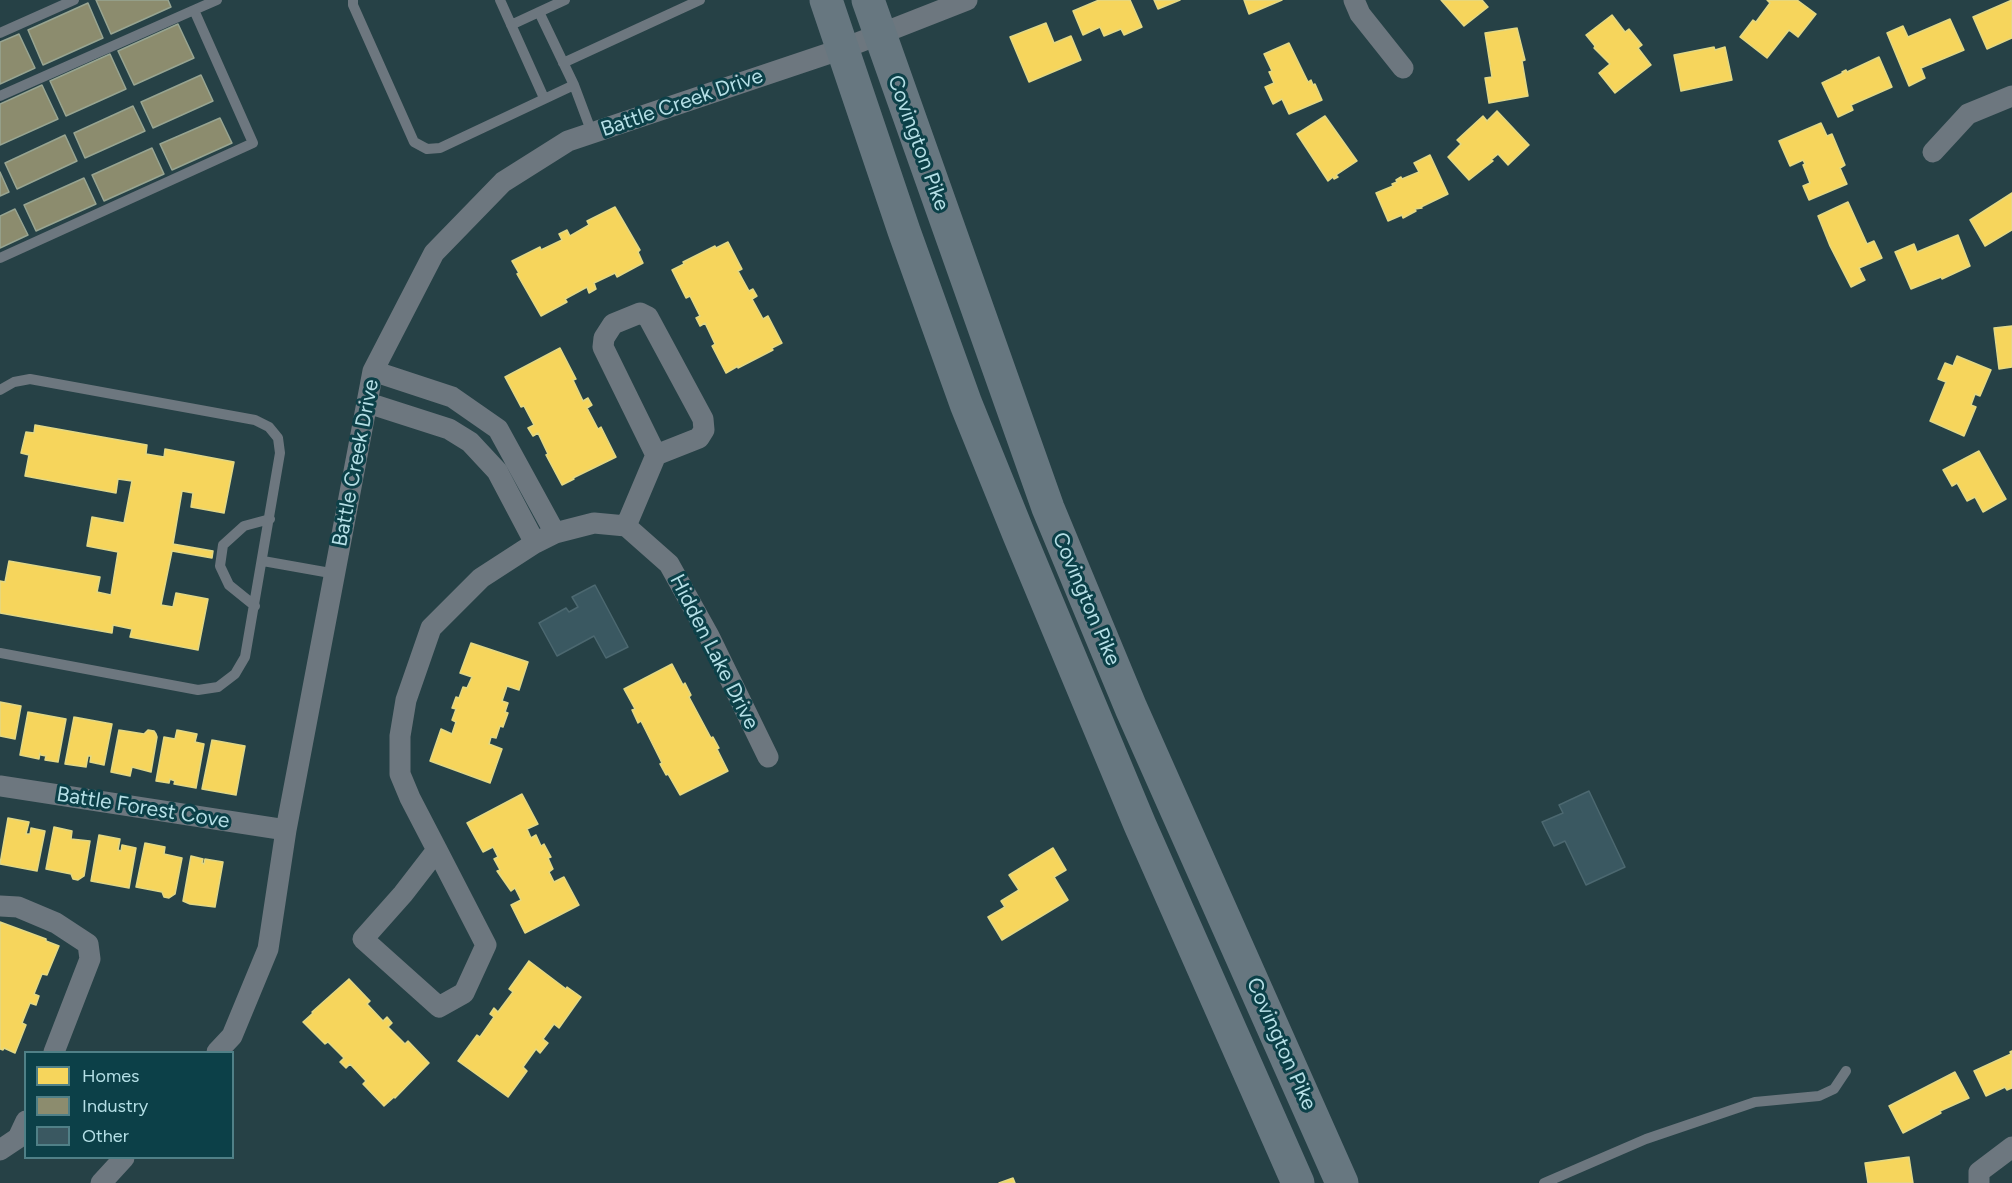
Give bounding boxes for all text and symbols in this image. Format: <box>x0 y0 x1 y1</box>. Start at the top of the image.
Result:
street label: Battle Creek Drive <box>598 63 766 143</box>
street label: Covington Pike <box>882 72 954 214</box>
street label: Battle Creek Drive <box>327 377 385 549</box>
street label: Covington Pike <box>1047 529 1125 669</box>
street label: Hidden Lake Drive <box>664 570 764 734</box>
street label: Battle Forest Cove <box>55 782 231 834</box>
street label: Covington Pike <box>1241 974 1321 1114</box>
legend <box>24 1051 234 1159</box>
text: Homes <box>82 1065 140 1087</box>
text: Industry <box>82 1095 148 1117</box>
text: Other <box>82 1125 129 1147</box>

